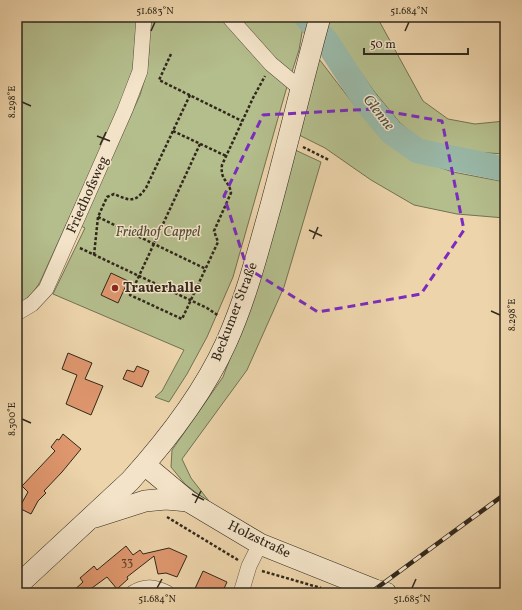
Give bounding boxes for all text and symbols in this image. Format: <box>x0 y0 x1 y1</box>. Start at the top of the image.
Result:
text: 51.683°N <box>136 4 174 18</box>
text: 51.684°N <box>390 4 428 18</box>
scale bar <box>364 30 468 56</box>
text: 50 m <box>370 37 396 53</box>
text: 8.298°E <box>5 86 19 118</box>
water label: Glenne <box>357 91 399 136</box>
street label: Friedhofsweg <box>62 153 114 237</box>
park label: Friedhof Cappel <box>116 223 201 242</box>
street label: Beckumer Straße <box>207 259 263 364</box>
place label: Trauerhalle <box>123 279 201 298</box>
marker: Trauerhalle <box>110 283 120 293</box>
text: 8.298°E <box>505 299 519 331</box>
text: 8.300°E <box>5 402 19 436</box>
street label: Holzstraße <box>224 517 294 564</box>
house number: 33 <box>121 555 133 571</box>
text: 51.684°N <box>138 592 176 606</box>
text: 51.685°N <box>393 592 431 606</box>

